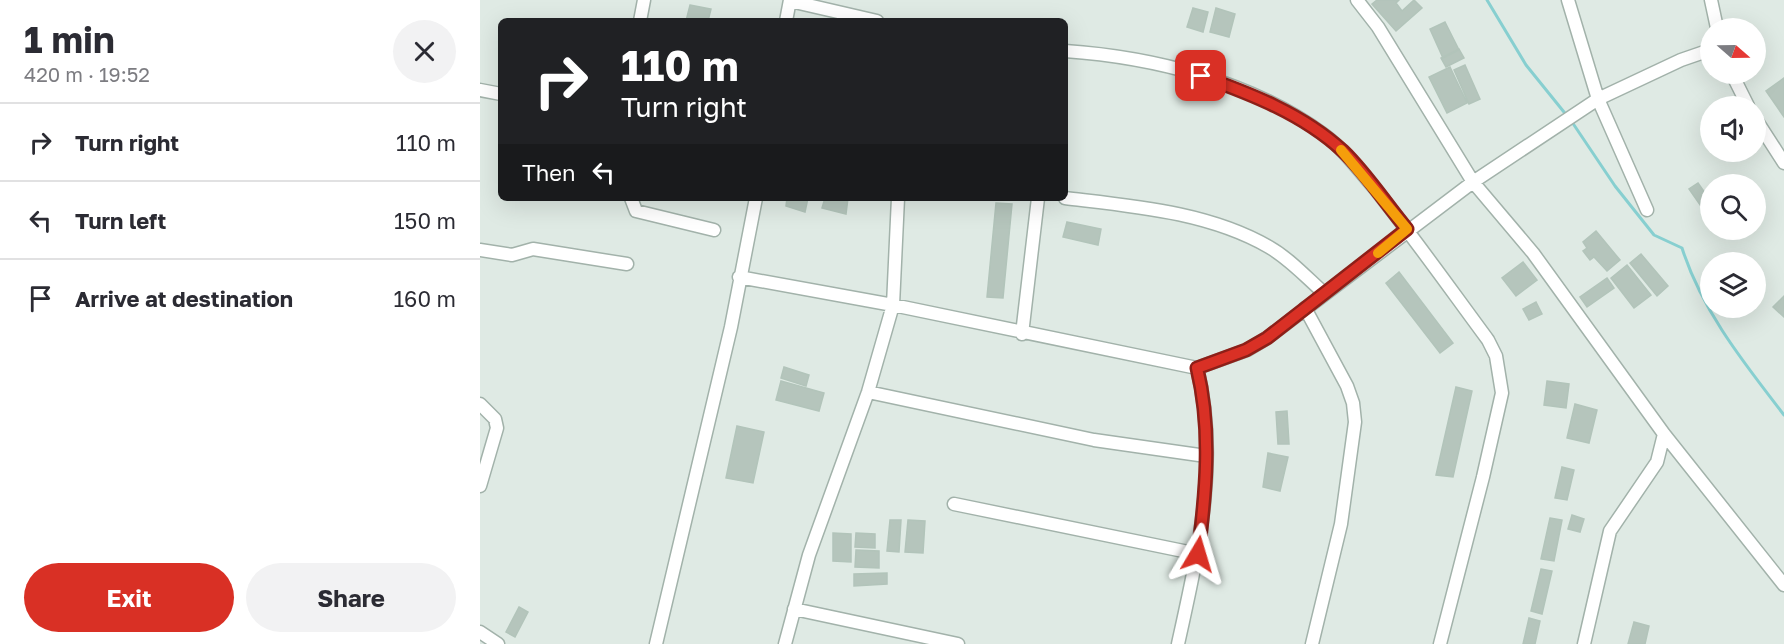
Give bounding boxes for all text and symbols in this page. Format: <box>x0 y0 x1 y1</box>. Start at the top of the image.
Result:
text: 1 min <box>24 18 115 61</box>
north arrow <box>1700 18 1766 84</box>
map controls <box>1700 18 1766 318</box>
button: close <box>393 20 456 83</box>
text: 110 m <box>621 40 739 90</box>
icon: right <box>522 42 600 120</box>
pin <box>1175 50 1226 101</box>
icon: arrive <box>1184 59 1217 92</box>
text: 420 m · 19:52 <box>24 62 150 86</box>
text: Turn right <box>621 91 747 123</box>
button: sound <box>1700 96 1766 162</box>
icon: right <box>24 126 57 159</box>
text: Turn right <box>75 129 179 156</box>
text: 110 m <box>396 129 456 156</box>
icon: left <box>587 156 620 189</box>
text: Then <box>522 159 575 186</box>
button: search <box>1700 174 1766 240</box>
icon: left <box>24 204 57 237</box>
text: Turn left <box>75 207 166 234</box>
text: 150 m <box>394 207 456 234</box>
button: layers <box>1700 252 1766 318</box>
icon: arrive <box>24 282 57 315</box>
text: Arrive at destination <box>75 285 293 312</box>
text: 160 m <box>393 285 456 312</box>
position arrow <box>1166 522 1230 586</box>
button: Exit <box>24 563 234 632</box>
button: Share <box>246 563 456 632</box>

